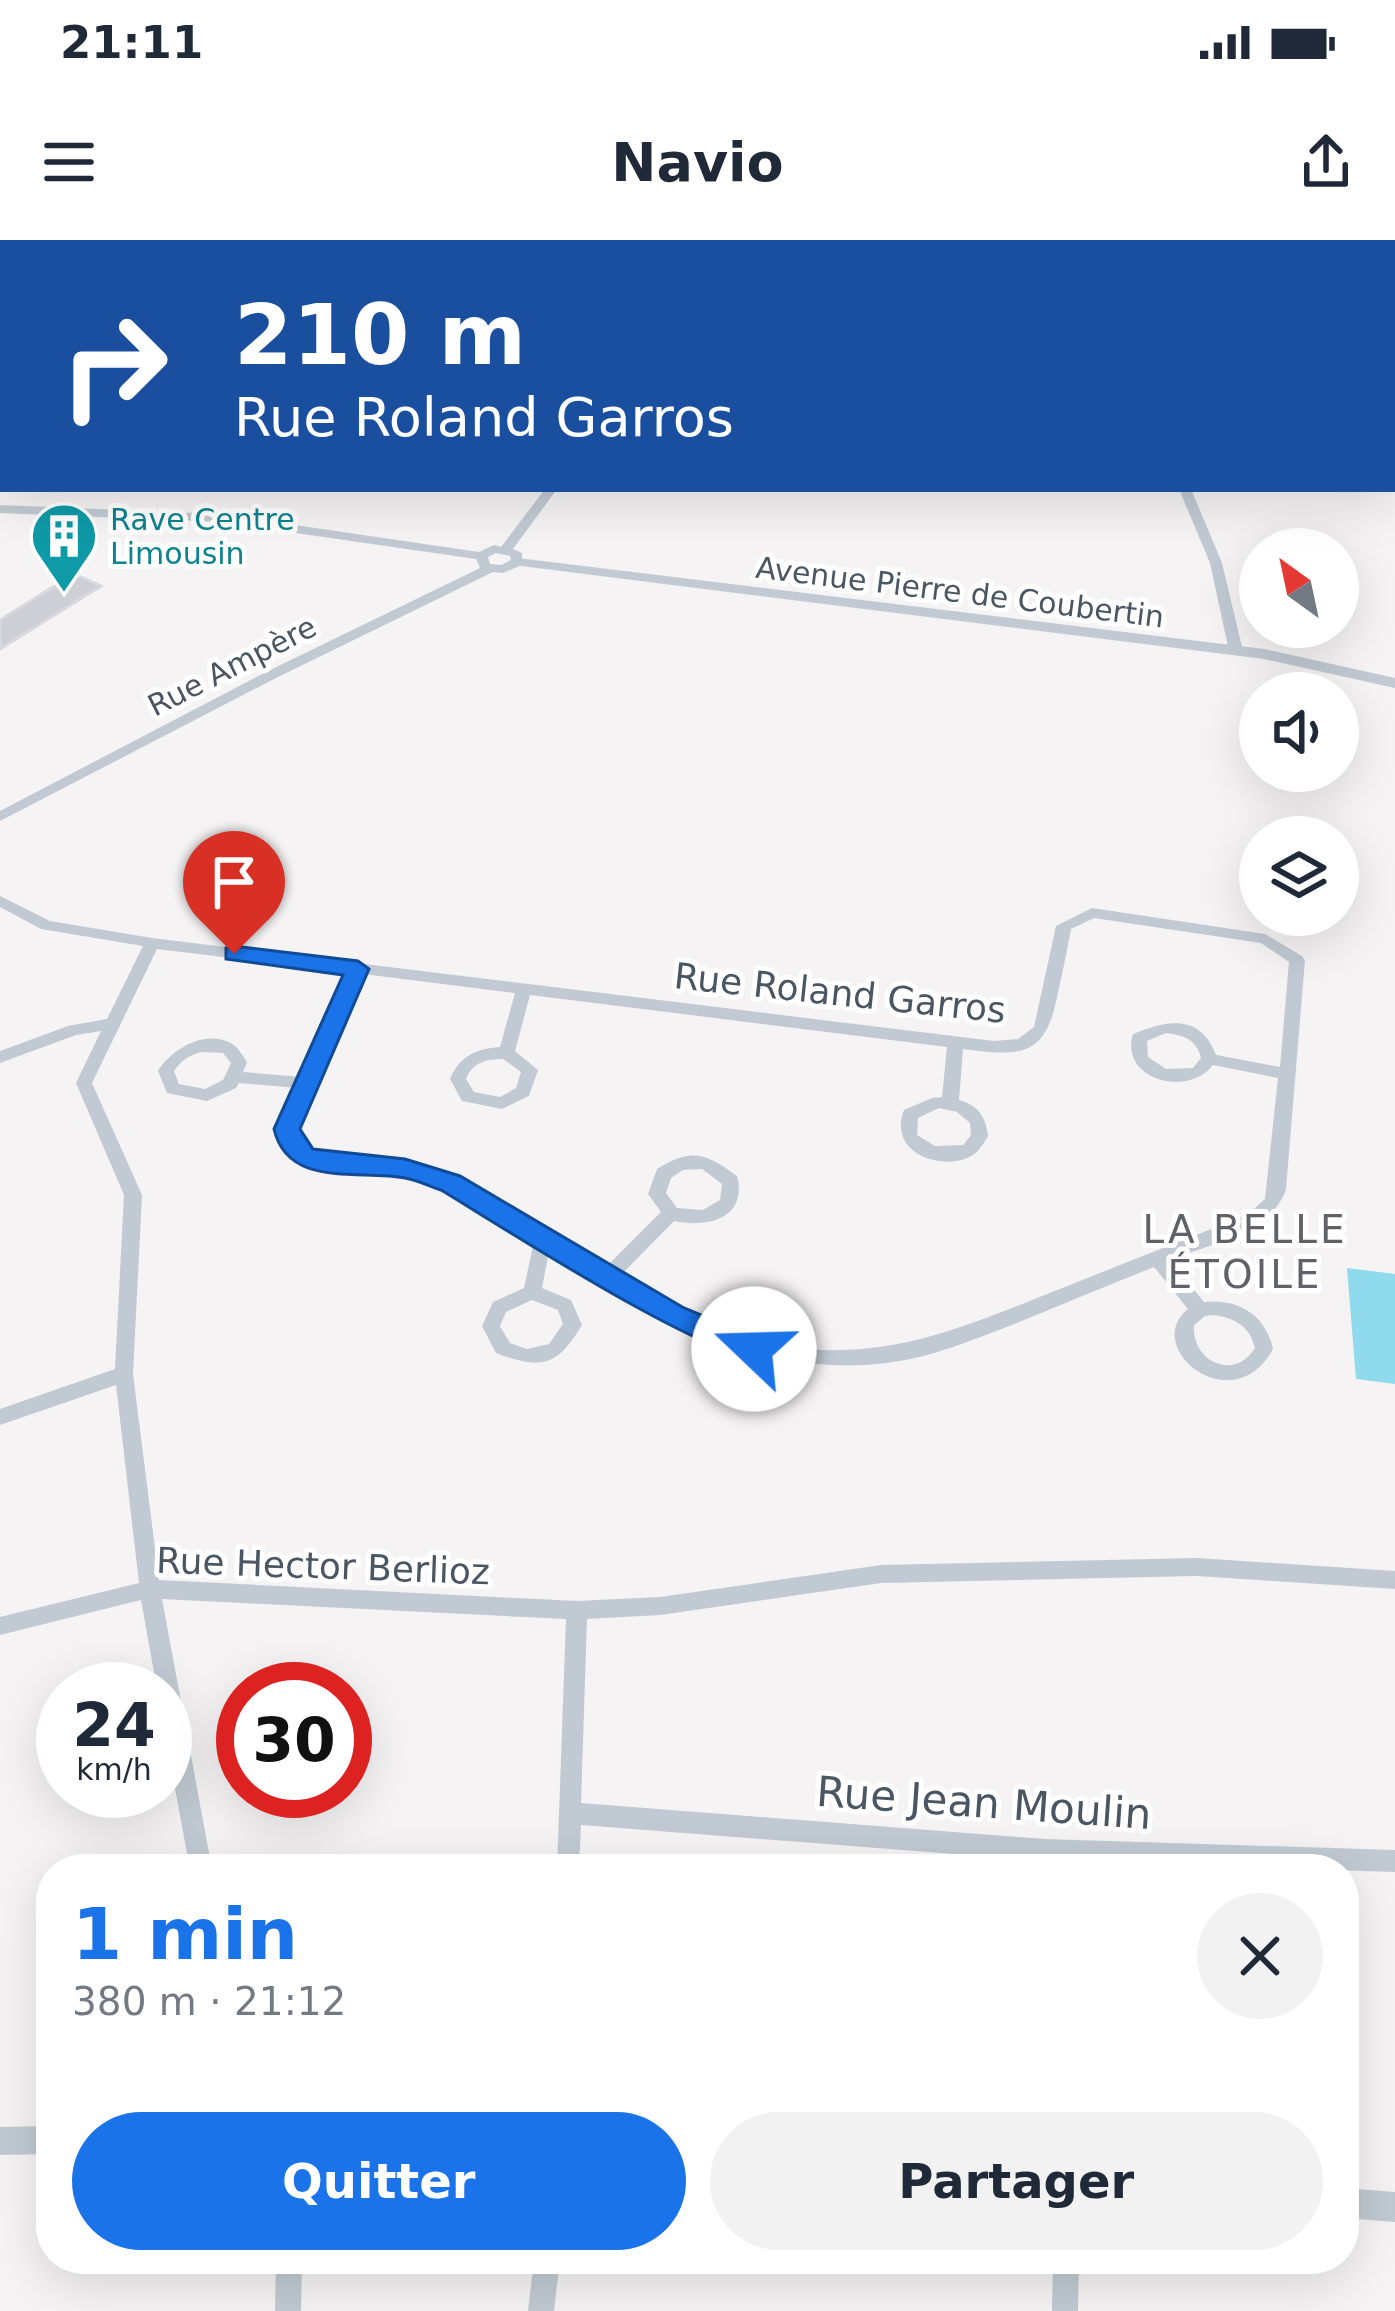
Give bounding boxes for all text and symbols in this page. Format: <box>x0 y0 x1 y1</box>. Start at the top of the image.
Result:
text: 21:11 <box>60 16 203 69</box>
icon: menu <box>36 129 102 195</box>
icon: share <box>1293 129 1359 195</box>
text: Navio <box>611 131 784 194</box>
text: 210 m <box>234 286 526 384</box>
icon: right <box>36 288 192 444</box>
text: Rue Roland Garros <box>234 386 734 449</box>
building icon: Rave Centre Limousin <box>29 501 99 595</box>
place label: Rave Centre Limousin <box>110 502 295 571</box>
north arrow <box>1239 528 1359 648</box>
map controls <box>1239 528 1359 936</box>
street label: Avenue Pierre de Coubertin <box>754 550 1166 634</box>
street label: Rue Ampère <box>142 609 322 723</box>
button: sound <box>1239 672 1359 792</box>
button: layers <box>1239 816 1359 936</box>
pin <box>183 831 285 954</box>
icon: arrive <box>201 849 267 915</box>
street label: Rue Roland Garros <box>672 955 1008 1031</box>
district label: LA BELLE ÉTOILE <box>1142 1207 1348 1297</box>
position arrow <box>691 1286 817 1412</box>
street label: Rue Hector Berlioz <box>155 1540 491 1592</box>
speed limit sign: 30 <box>216 1662 372 1818</box>
text: 24 <box>72 1690 156 1760</box>
text: km/h <box>76 1752 152 1787</box>
street label: Rue Jean Moulin <box>815 1767 1153 1839</box>
text: 1 min <box>72 1892 298 1976</box>
button: close <box>1197 1893 1323 2019</box>
text: 380 m · 21:12 <box>72 1979 346 2024</box>
button: Quitter <box>72 2112 686 2250</box>
button: Partager <box>710 2112 1323 2250</box>

